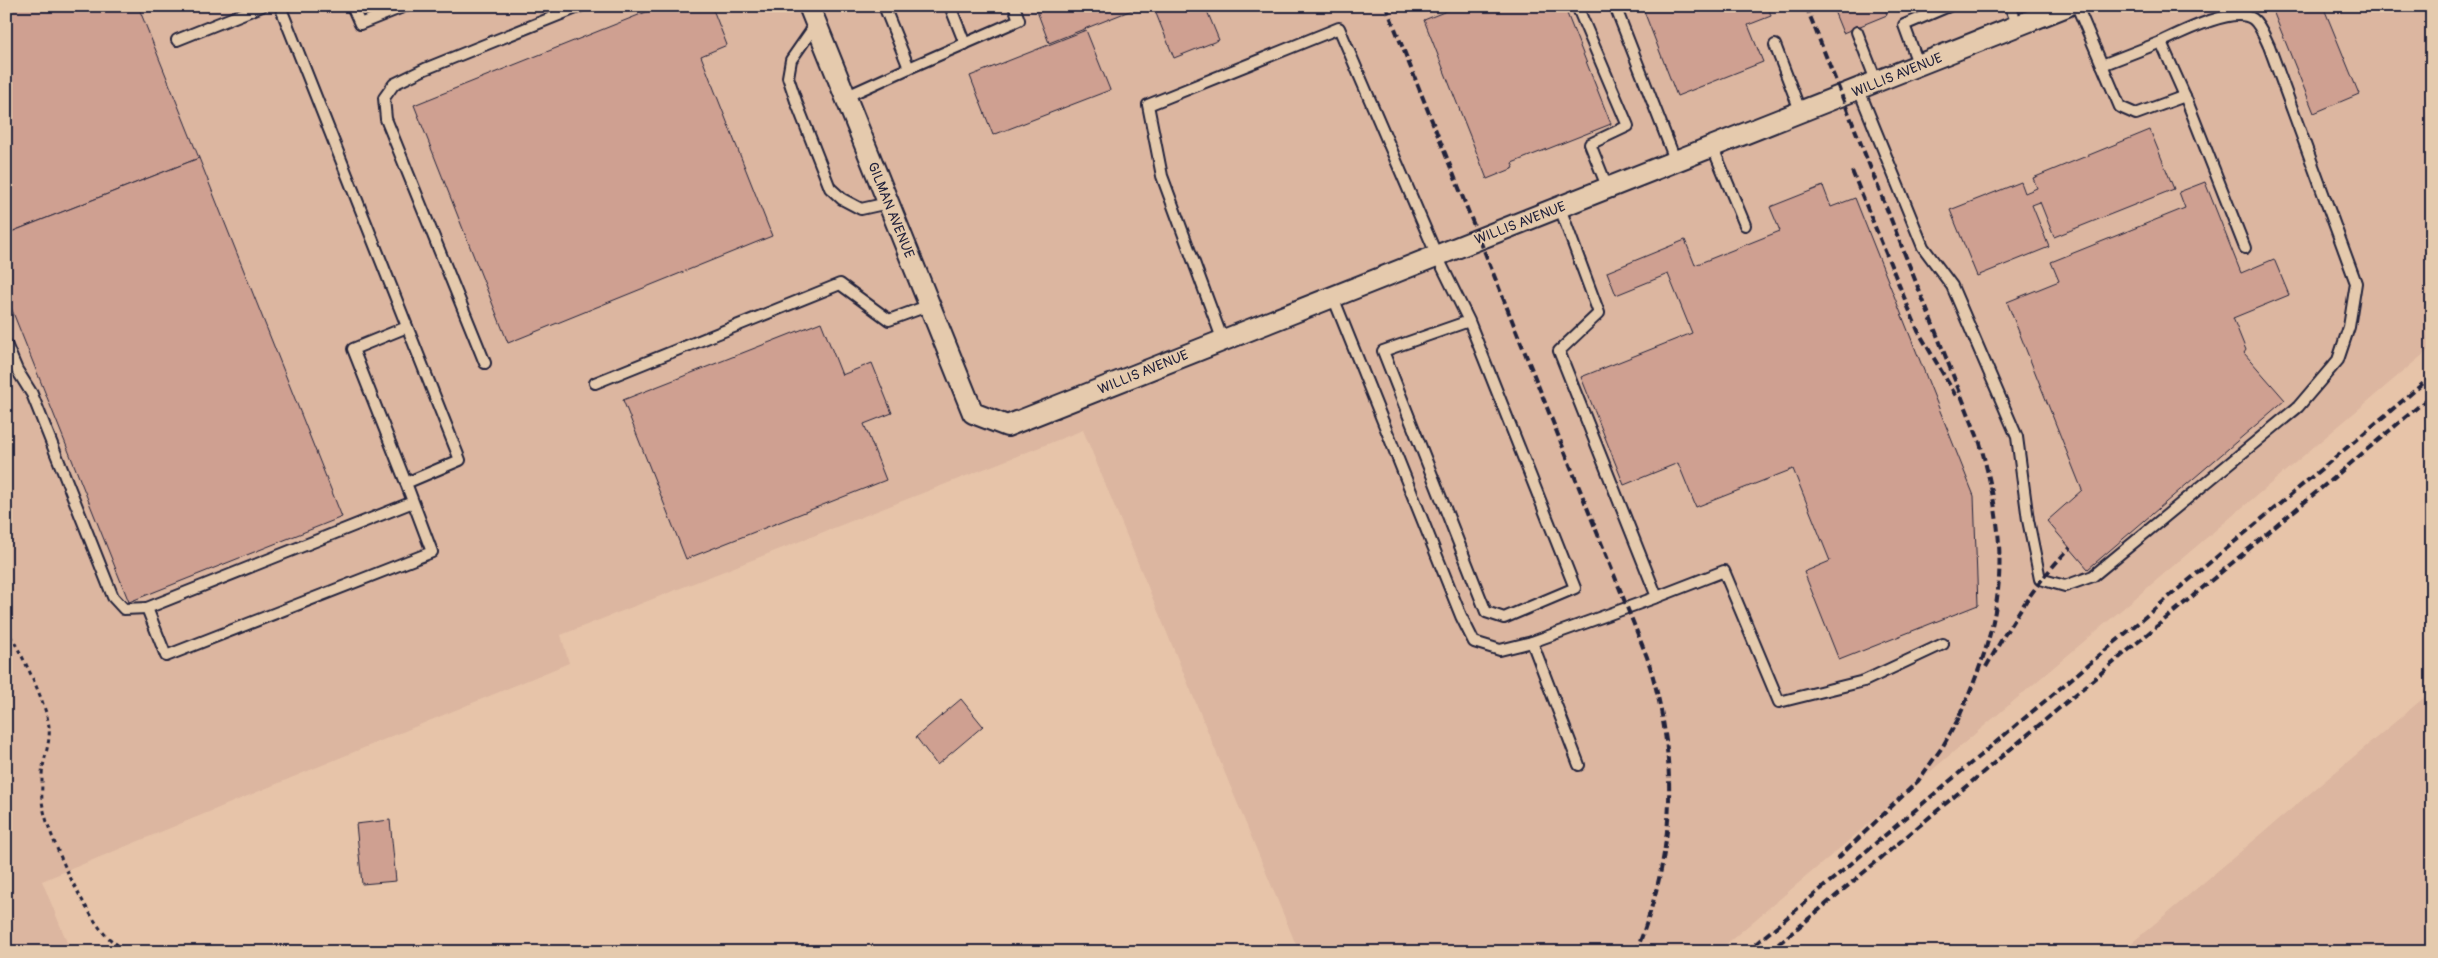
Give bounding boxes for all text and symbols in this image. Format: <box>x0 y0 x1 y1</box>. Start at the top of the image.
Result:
street label: WILLIS AVENUE <box>1849 49 1945 101</box>
street label: GILMAN AVENUE <box>864 160 918 260</box>
street label: WILLIS AVENUE <box>1472 198 1568 248</box>
street label: WILLIS AVENUE <box>1095 346 1191 398</box>

